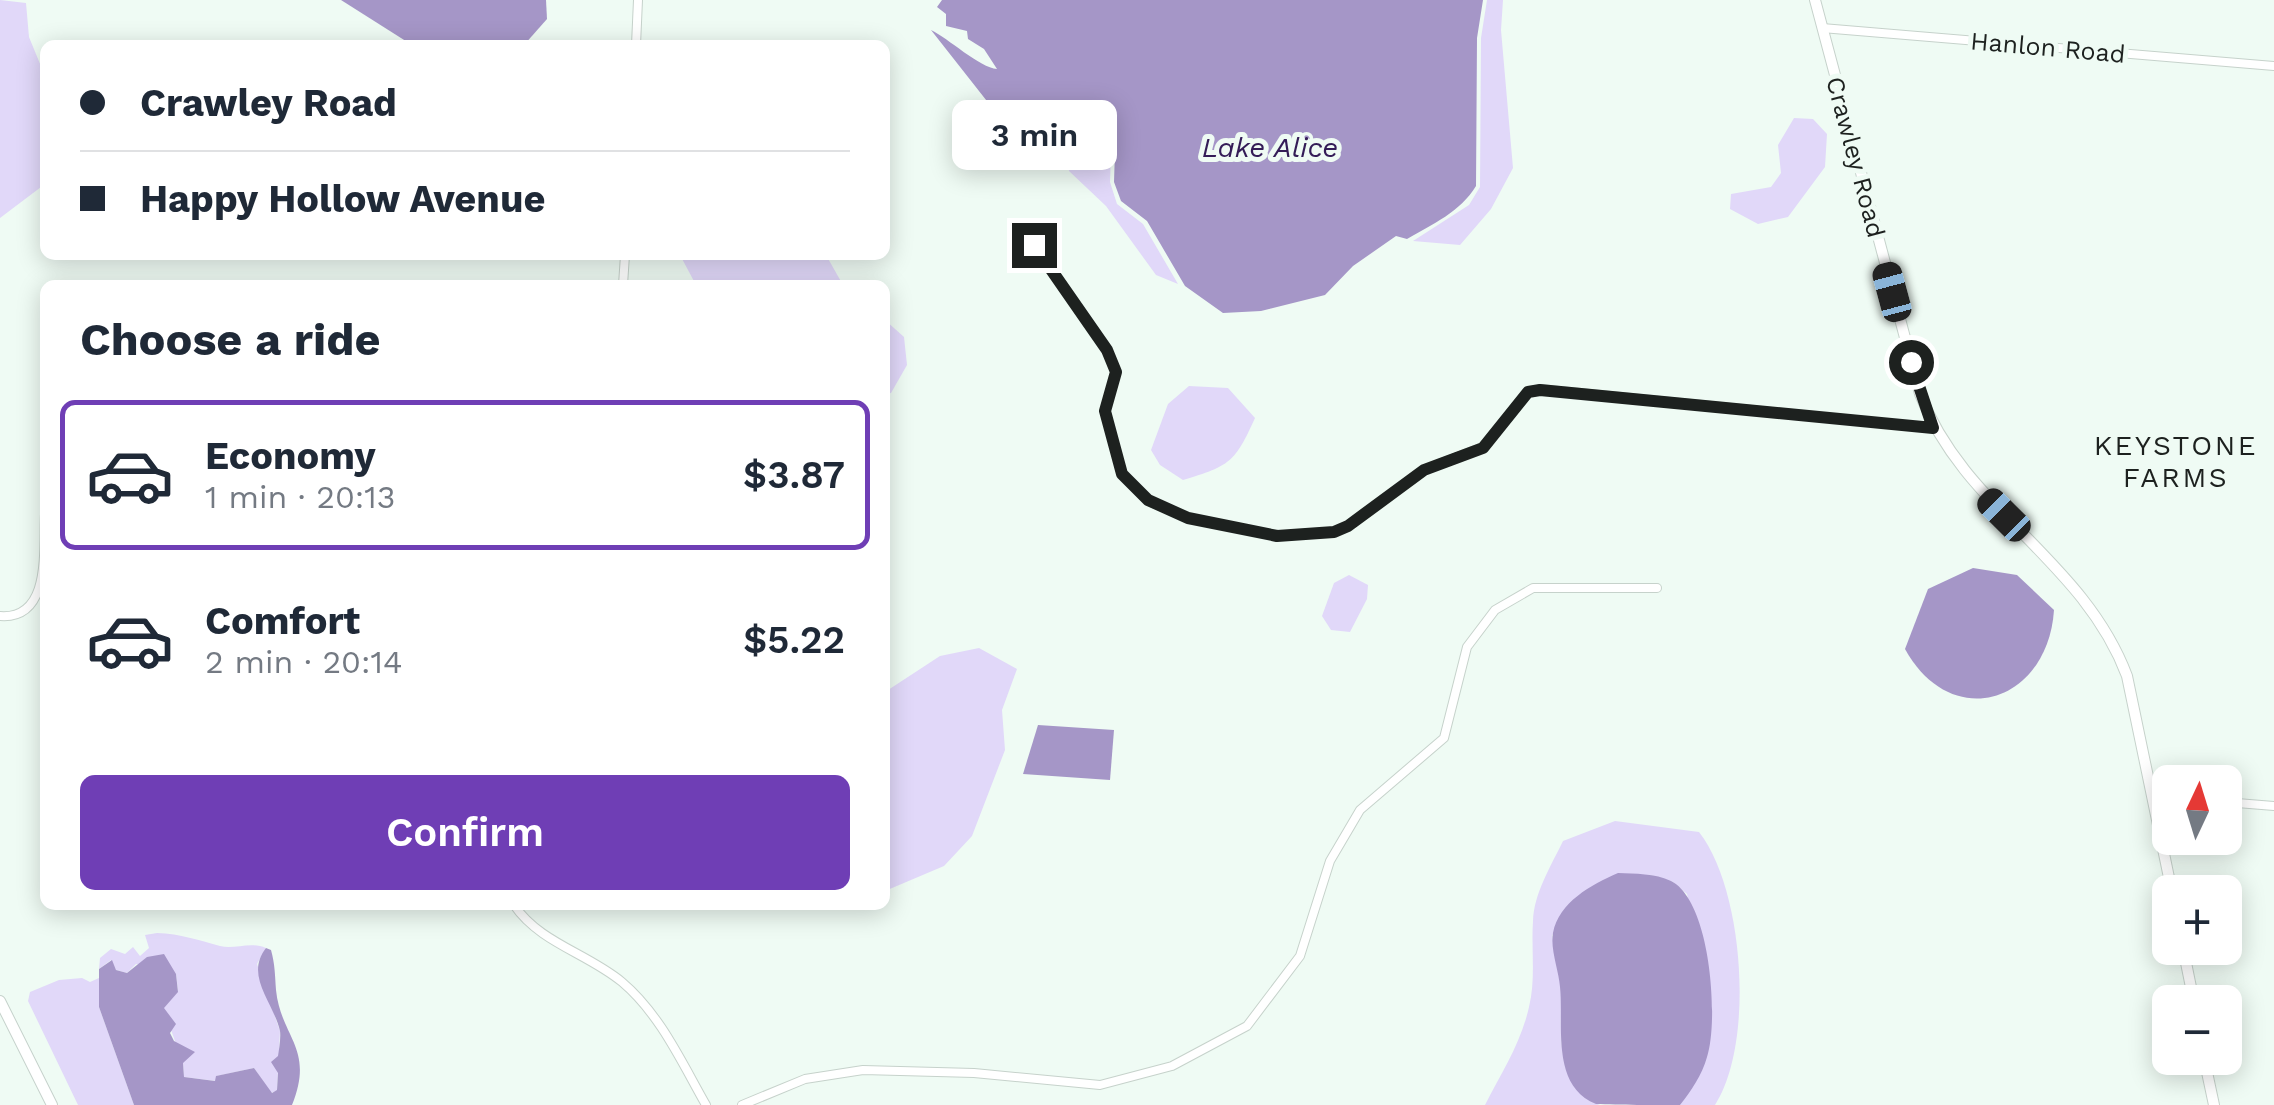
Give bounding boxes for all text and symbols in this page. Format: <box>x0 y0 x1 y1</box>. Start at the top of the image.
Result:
street label: Hanlon Road <box>1969 26 2127 69</box>
street label: Crawley Road <box>1820 74 1891 241</box>
text: Crawley Road <box>140 81 397 125</box>
callout: 3 min <box>952 100 1116 170</box>
text: 3 min <box>991 116 1078 154</box>
water label: Lake Alice <box>1202 131 1338 164</box>
text: Happy Hollow Avenue <box>140 177 545 221</box>
route end <box>1012 223 1057 268</box>
car <box>1870 259 1914 325</box>
text: Choose a ride <box>80 313 380 366</box>
route start <box>1889 340 1934 385</box>
district label: KEYSTONE FARMS <box>2094 429 2258 494</box>
icon: car <box>85 430 175 520</box>
text: Economy <box>205 434 376 478</box>
text: $3.87 <box>743 453 845 497</box>
text: 1 min · 20:13 <box>205 478 395 516</box>
car <box>1972 483 2036 547</box>
icon: car <box>85 595 175 685</box>
text: Comfort <box>205 599 360 643</box>
text: $5.22 <box>743 618 845 662</box>
text: 2 min · 20:14 <box>205 643 403 681</box>
north arrow <box>2152 765 2242 855</box>
map controls <box>2152 765 2242 1075</box>
button: Confirm <box>80 775 850 890</box>
button: + <box>2152 875 2242 965</box>
button: − <box>2152 985 2242 1075</box>

